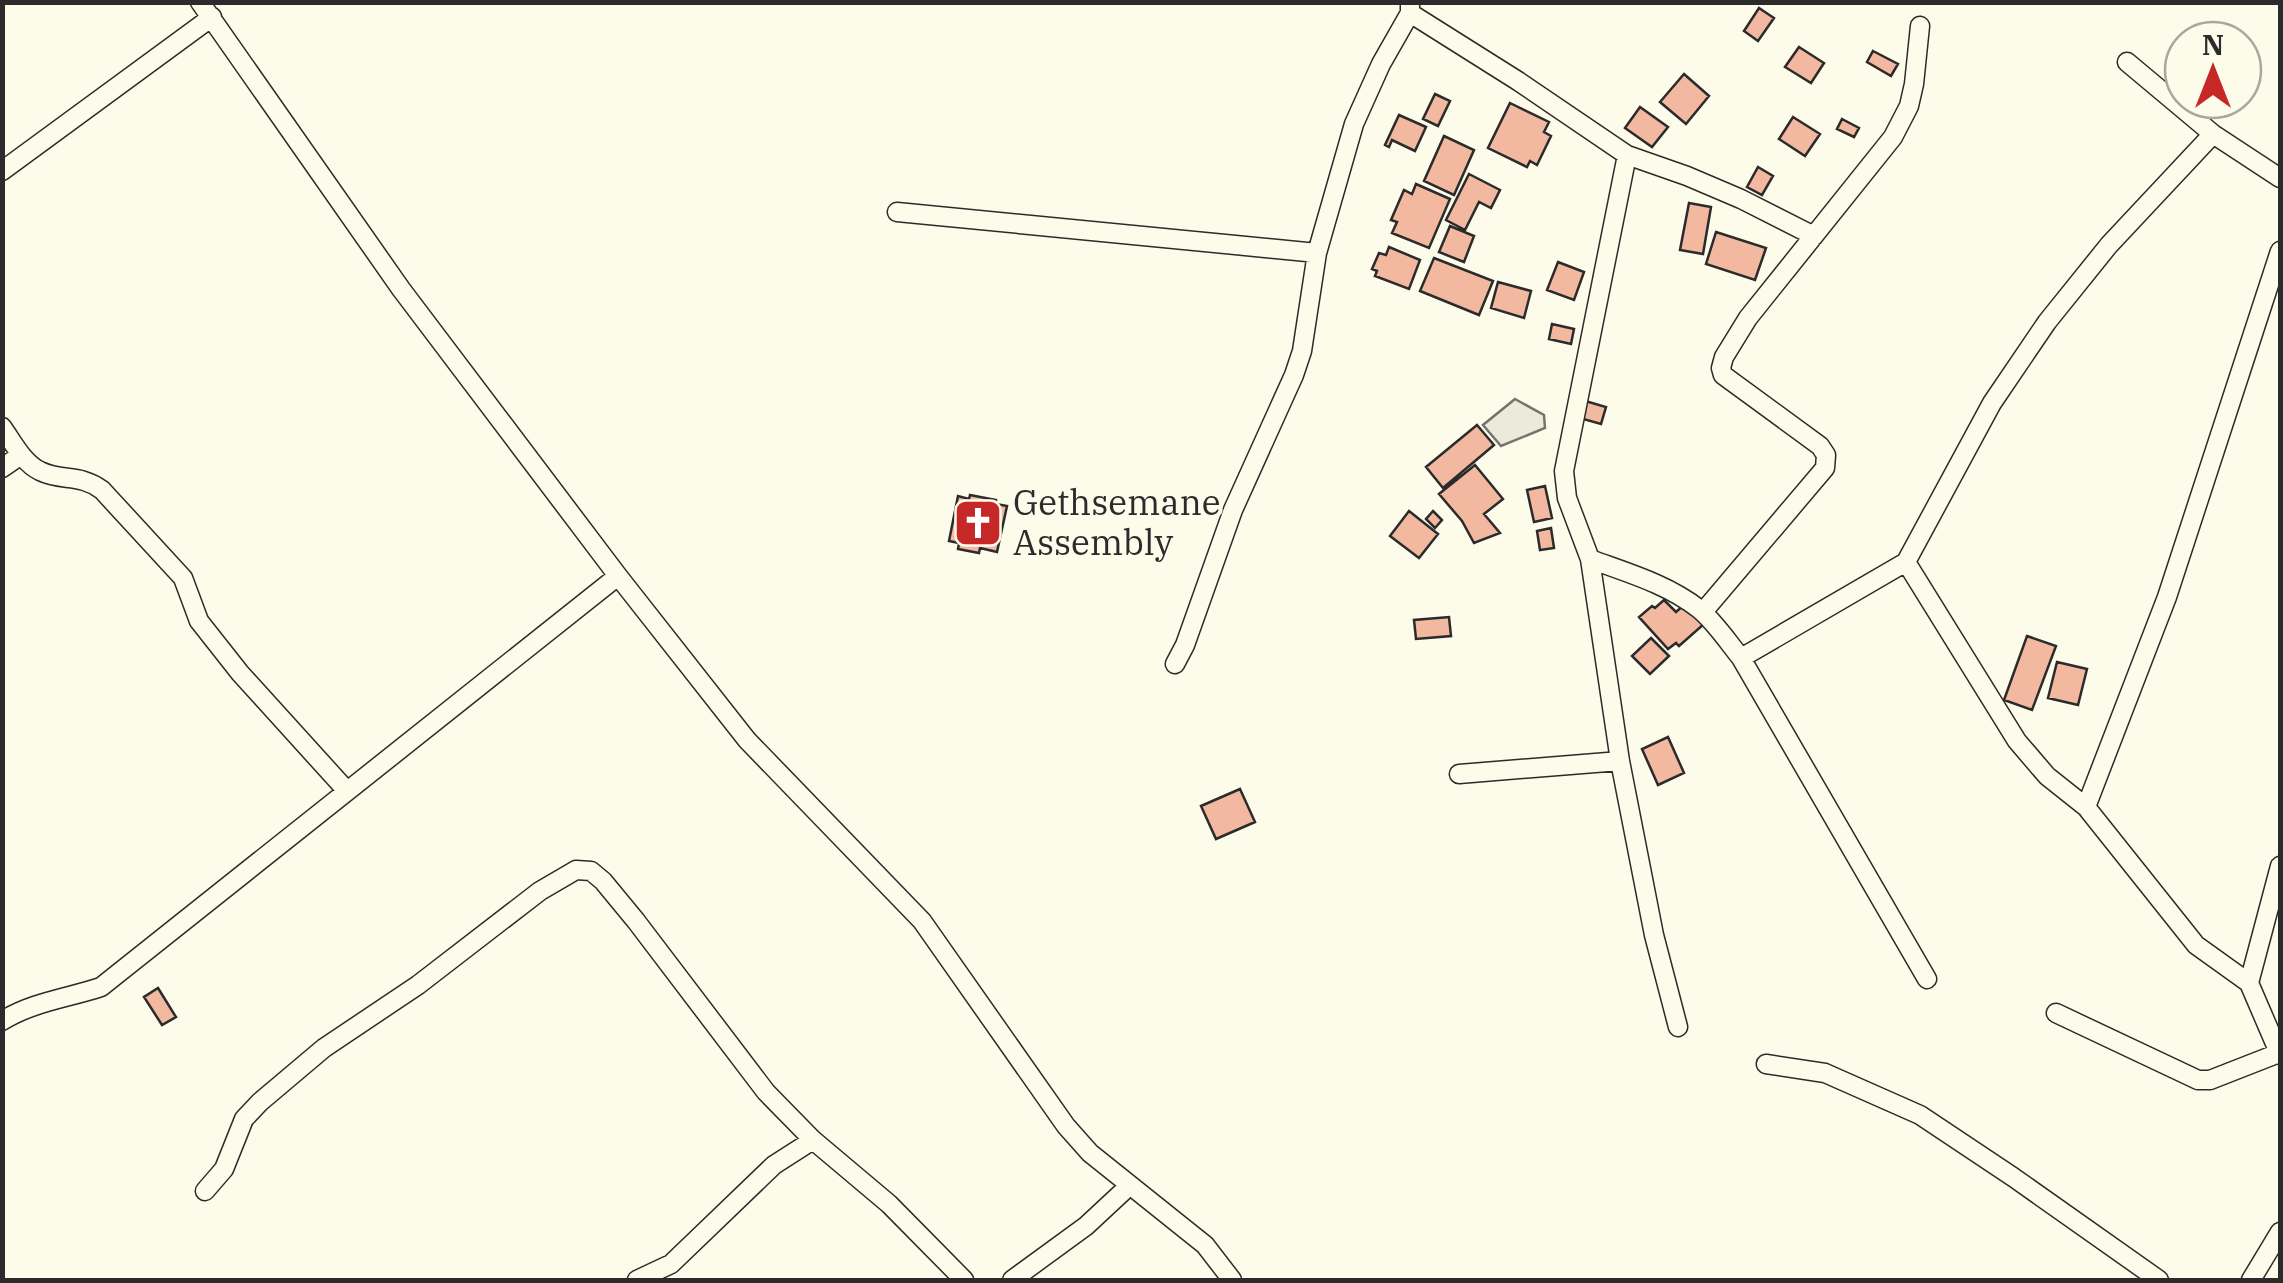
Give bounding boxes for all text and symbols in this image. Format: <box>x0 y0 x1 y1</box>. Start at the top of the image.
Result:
north arrow <box>2163 20 2263 120</box>
text: N <box>2202 26 2224 63</box>
place label: Gethsemane Assembly <box>1013 479 1221 565</box>
church icon: Gethsemane Assembly <box>952 497 1004 549</box>

